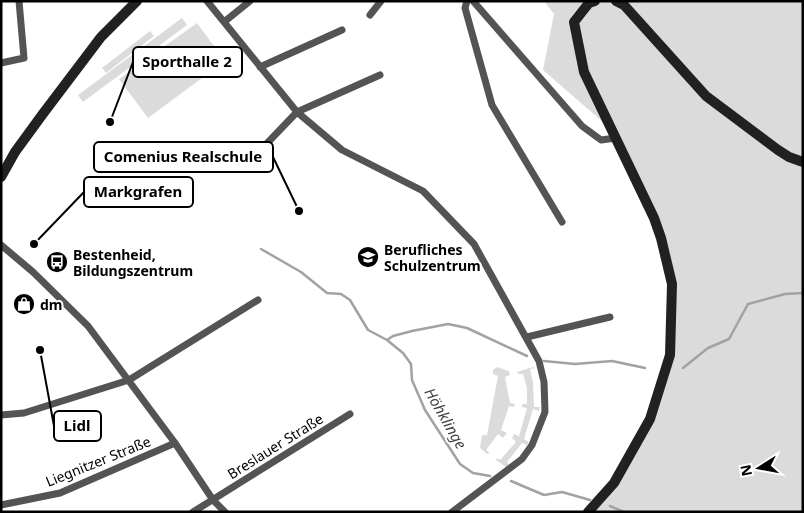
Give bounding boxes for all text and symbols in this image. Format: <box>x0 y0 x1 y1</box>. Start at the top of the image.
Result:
callout: Sporthalle 2 <box>133 47 242 77</box>
text: Sporthalle 2 <box>142 51 232 71</box>
callout: Comenius Realschule <box>94 142 273 172</box>
text: Comenius Realschule <box>104 146 262 166</box>
callout: Markgrafen <box>84 177 193 207</box>
text: Markgrafen <box>94 181 182 201</box>
place label: Berufliches Schulzentrum <box>384 240 481 275</box>
place label: Bestenheid, Bildungszentrum <box>73 245 193 280</box>
school or university icon: Berufliches Schulzentrum <box>356 245 380 269</box>
bus stop icon: Bestenheid, Bildungszentrum <box>45 250 69 274</box>
shop icon: dm <box>12 292 36 316</box>
place label: dm <box>40 295 63 314</box>
water label: Höhklinge <box>420 384 472 453</box>
street label: Breslauer Straße <box>224 409 327 483</box>
callout: Lidl <box>54 411 101 441</box>
text: Lidl <box>64 415 90 435</box>
street label: Liegnitzer Straße <box>43 431 153 491</box>
north arrow <box>734 443 784 493</box>
text: N <box>735 463 756 478</box>

